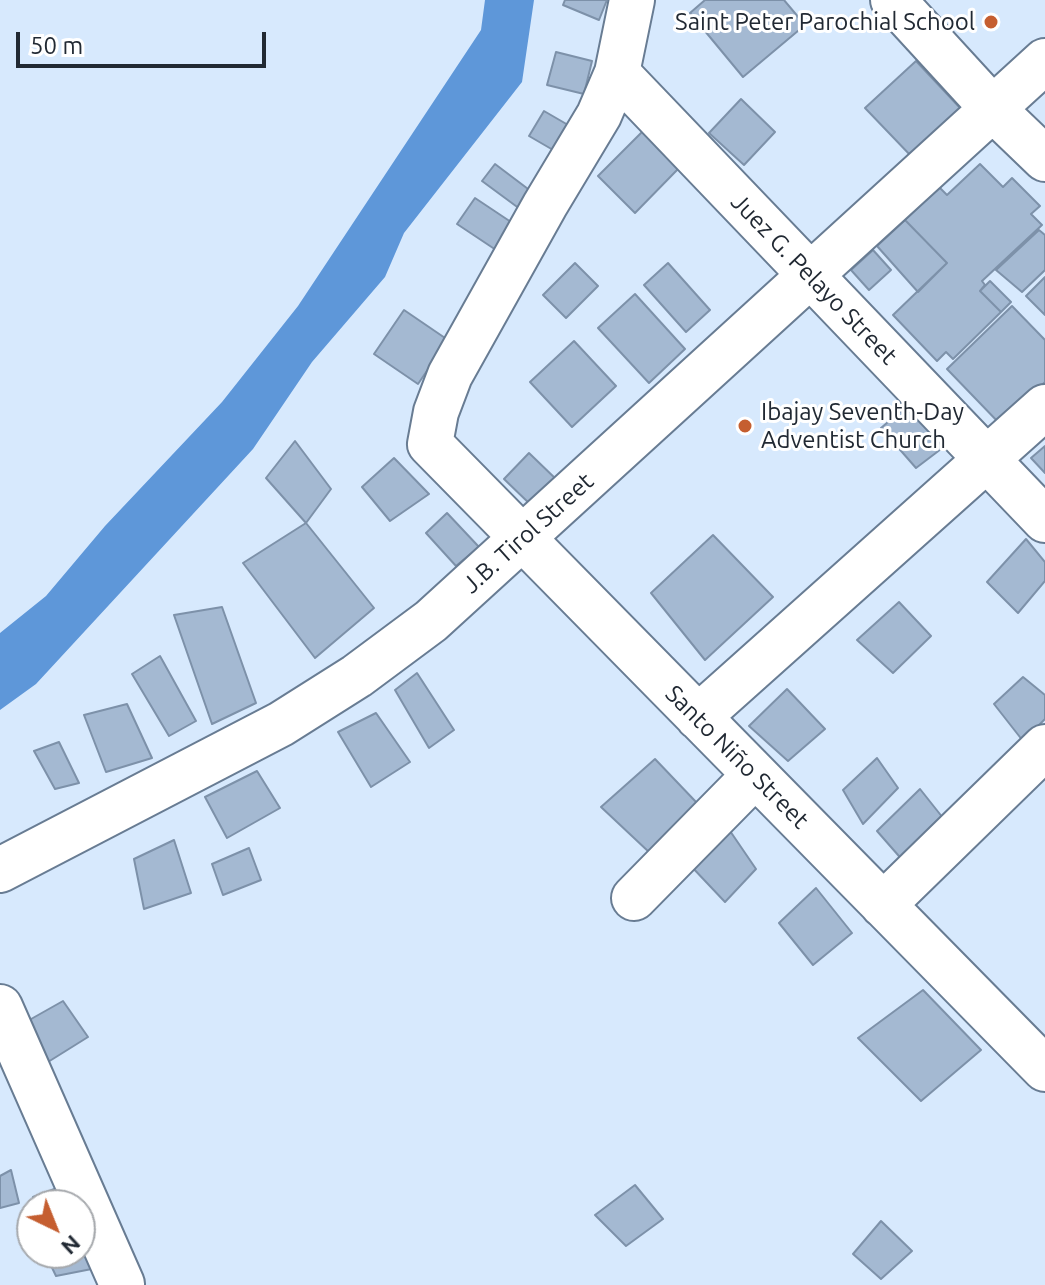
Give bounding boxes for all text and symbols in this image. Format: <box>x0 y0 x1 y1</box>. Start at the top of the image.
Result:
place label: Saint Peter Parochial School <box>675 8 975 36</box>
marker: Saint Peter Parochial School <box>982 13 1000 31</box>
scale bar <box>20 16 270 66</box>
text: 50 m <box>30 32 83 59</box>
street label: Juez G. Pelayo Street <box>725 187 903 371</box>
place label: Ibajay Seventh-Day Adventist Church <box>761 398 964 454</box>
marker: Ibajay Seventh-Day Adventist Church <box>736 417 754 435</box>
street label: J.B. Tirol Street <box>457 467 599 599</box>
street label: Santo Niño Street <box>659 679 815 835</box>
north arrow <box>16 1189 96 1269</box>
text: N <box>57 1231 86 1260</box>

